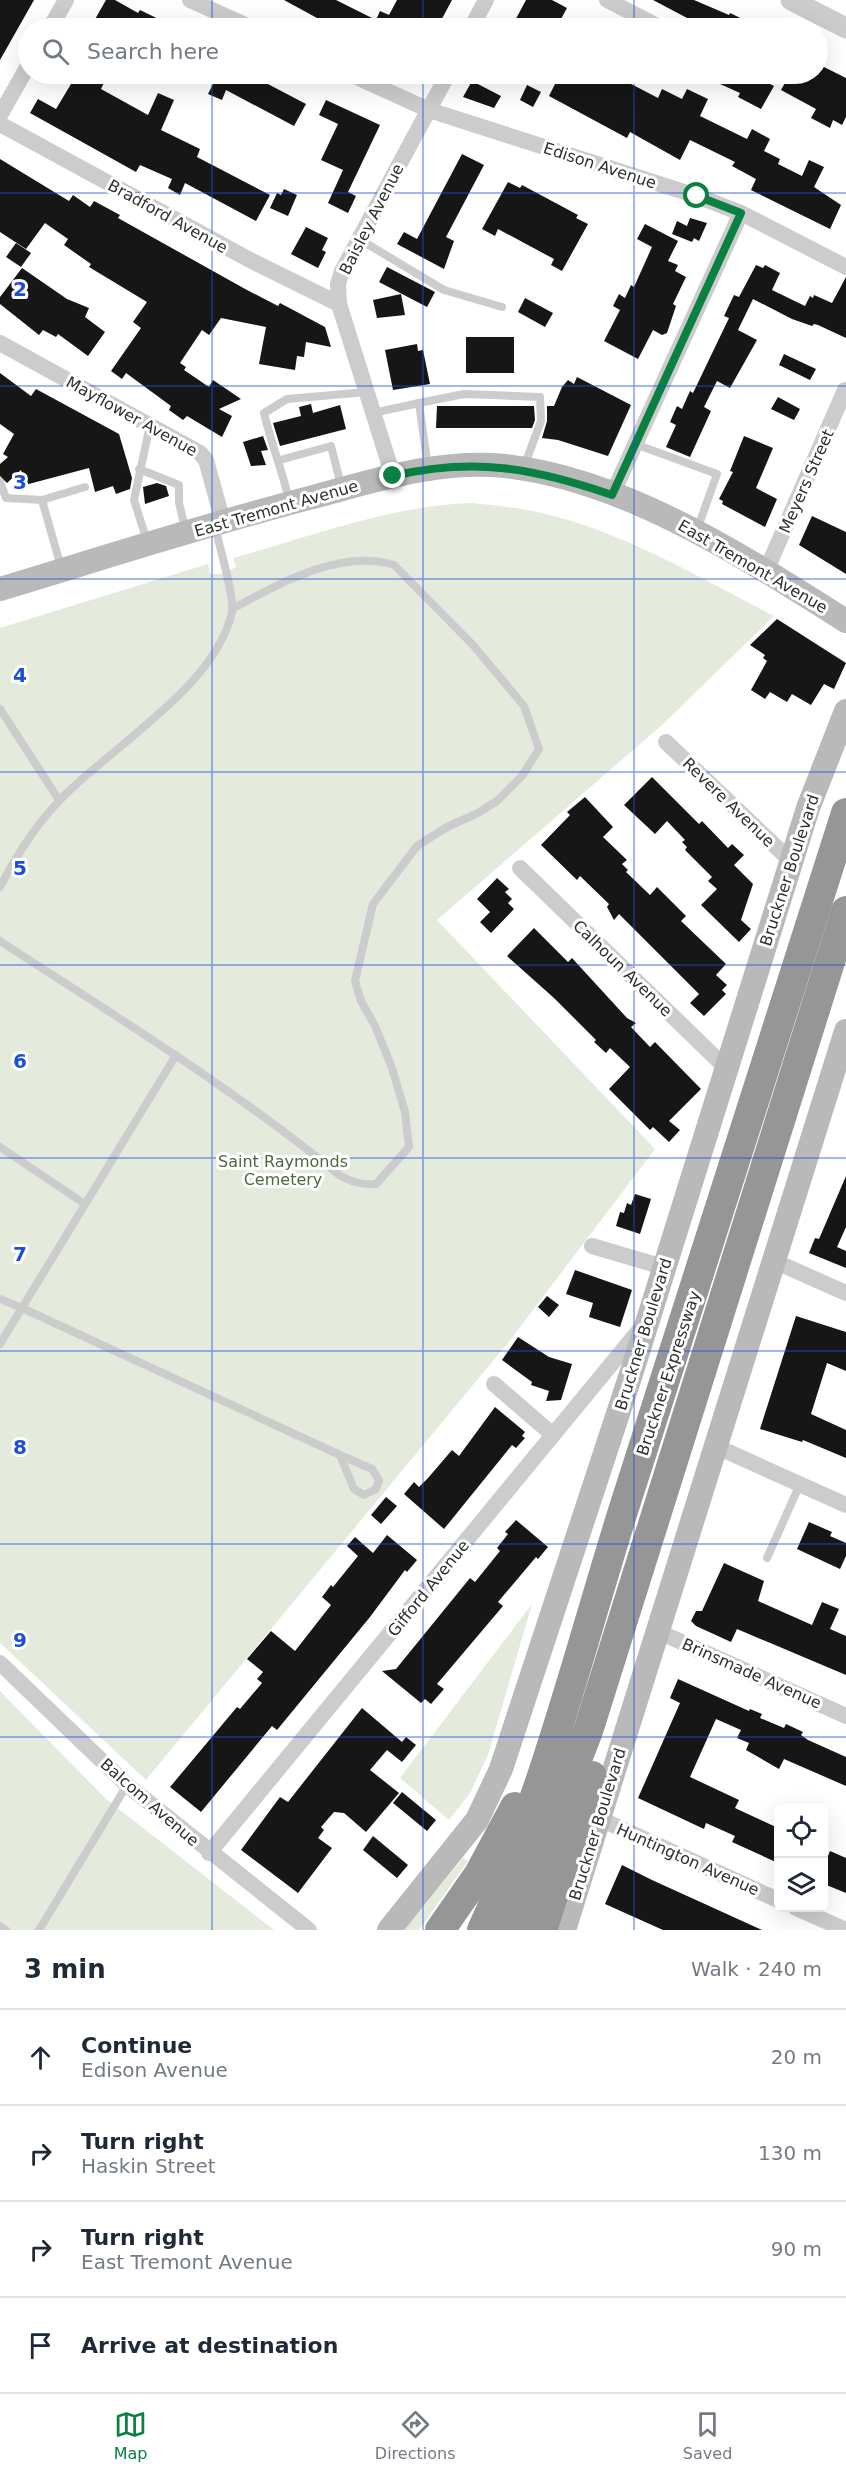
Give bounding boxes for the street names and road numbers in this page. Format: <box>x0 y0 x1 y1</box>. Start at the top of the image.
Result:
street label: Edison Avenue <box>541 138 659 193</box>
street label: Baisley Avenue <box>335 161 408 278</box>
street label: Bradford Avenue <box>105 176 231 257</box>
street label: Mayflower Avenue <box>63 372 201 460</box>
street label: Meyers Street <box>775 426 838 536</box>
street label: East Tremont Avenue <box>192 476 360 541</box>
street label: East Tremont Avenue <box>675 516 831 617</box>
street label: Revere Avenue <box>679 754 778 851</box>
street label: Bruckner Boulevard <box>756 792 823 948</box>
street label: Calhoun Avenue <box>569 916 676 1020</box>
street label: Bruckner Boulevard <box>611 1256 676 1413</box>
street label: Bruckner Expressway <box>633 1288 704 1458</box>
street label: Gifford Avenue <box>384 1536 473 1640</box>
street label: Brinsmade Avenue <box>679 1634 824 1713</box>
street label: Bruckner Boulevard <box>565 1746 630 1903</box>
street label: Balcom Avenue <box>97 1755 203 1850</box>
street label: Huntington Avenue <box>614 1819 762 1899</box>

